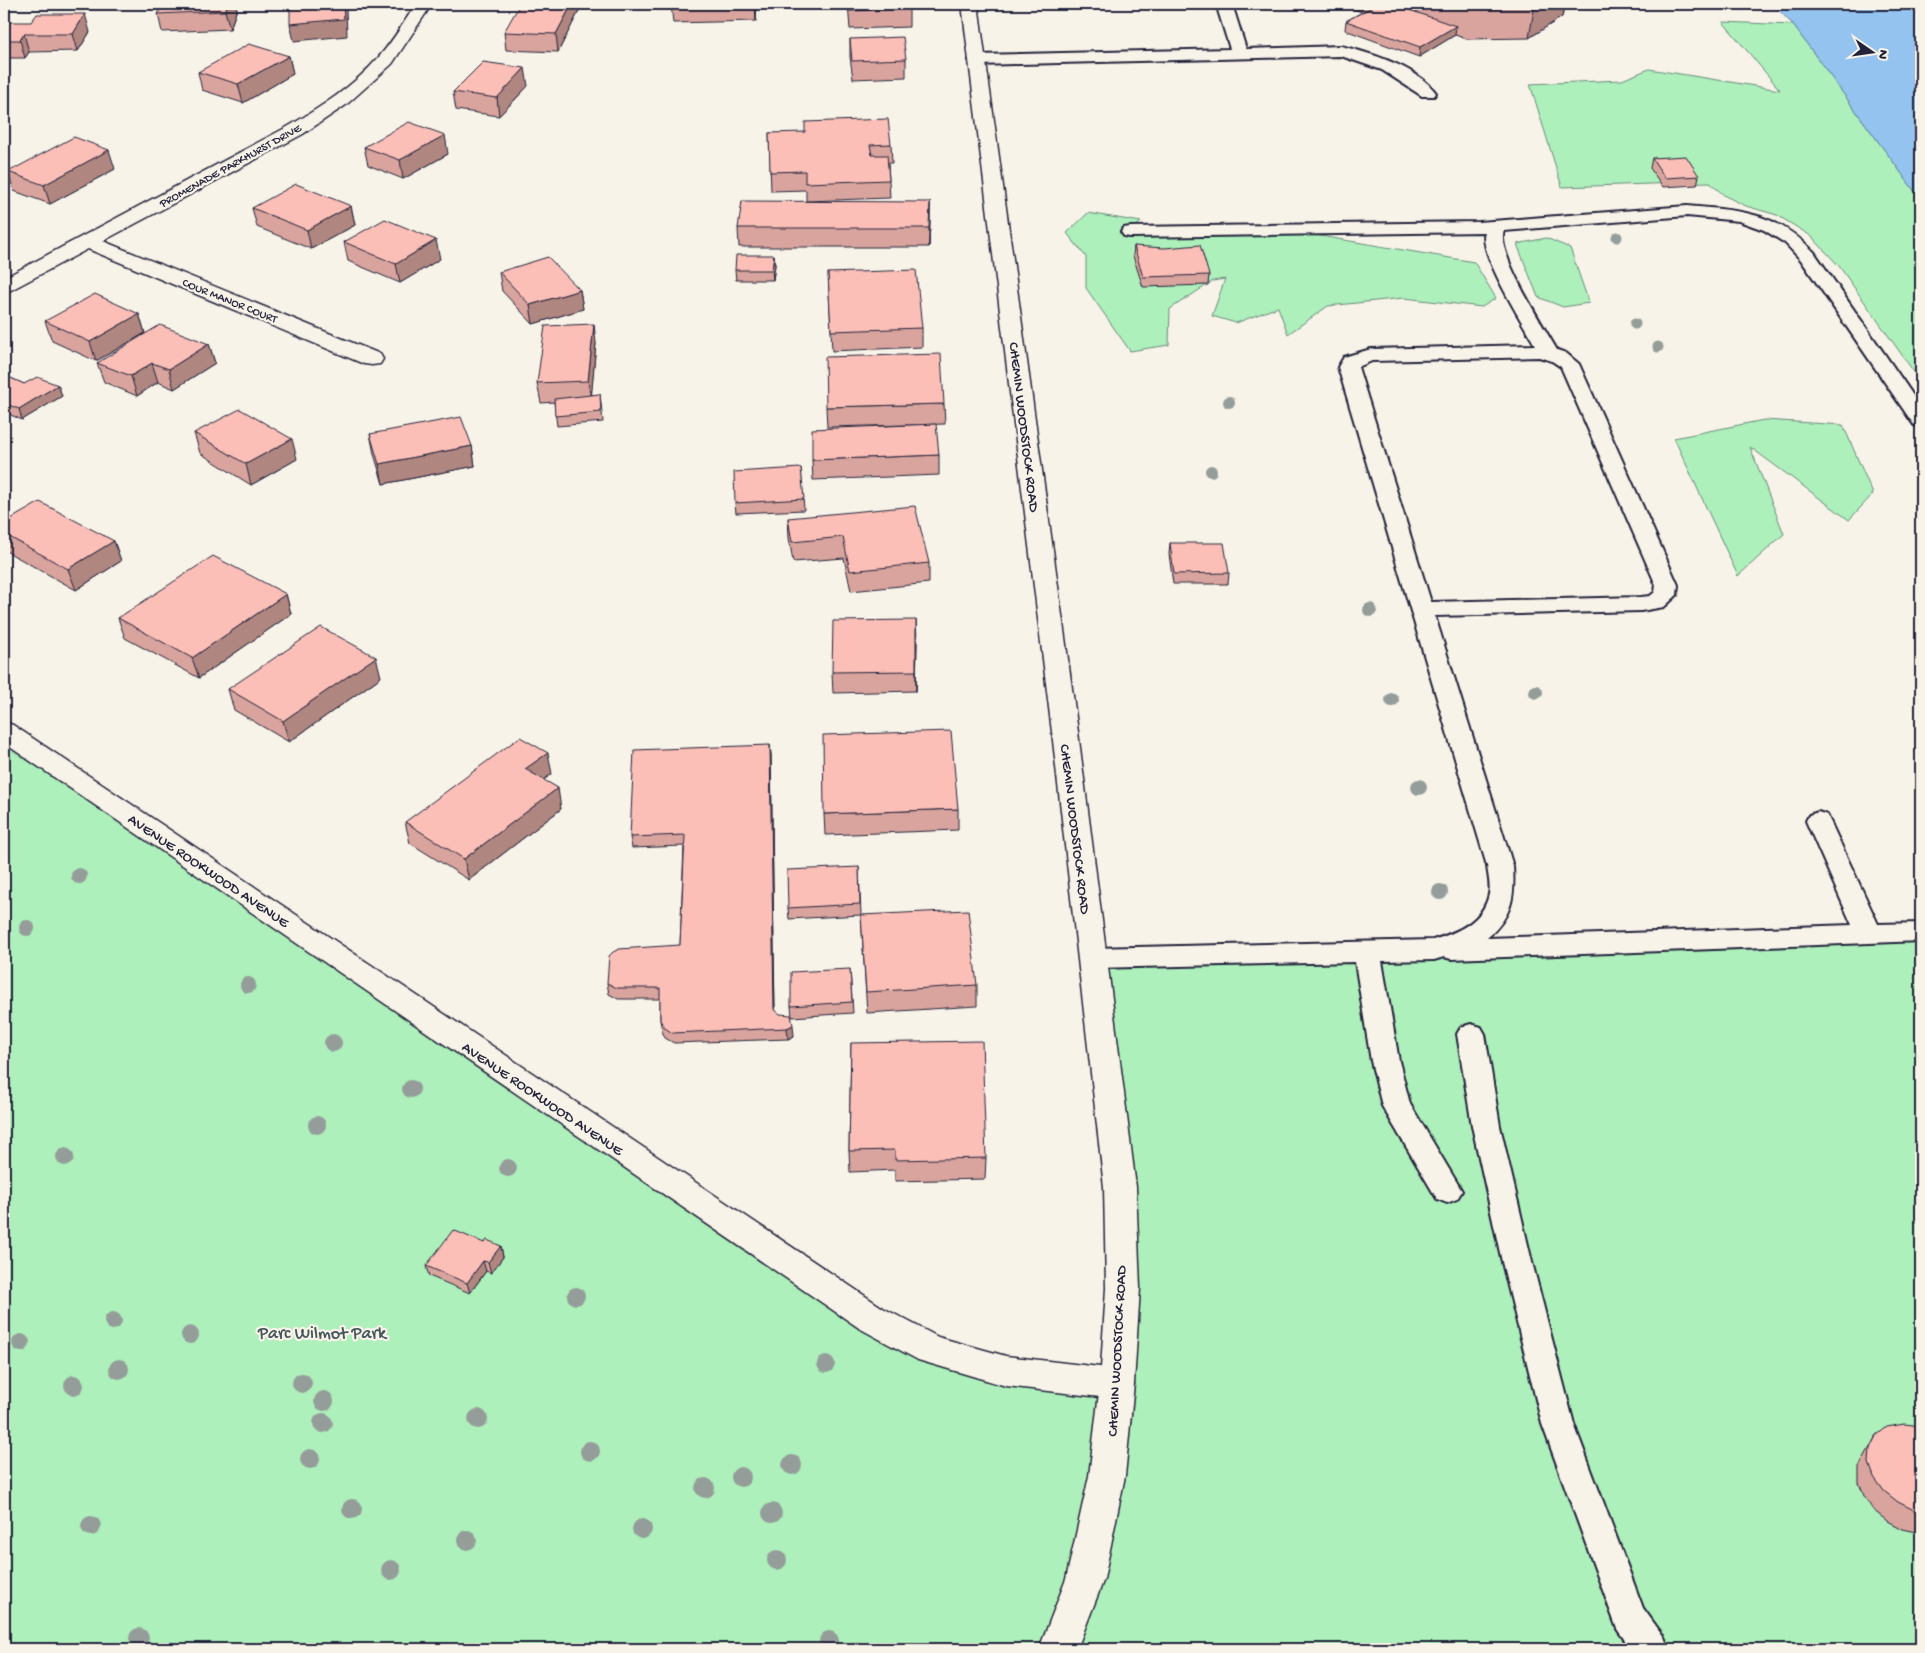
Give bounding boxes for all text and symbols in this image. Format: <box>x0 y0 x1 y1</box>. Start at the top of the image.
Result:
north arrow <box>1848 28 1898 78</box>
text: N <box>1873 48 1892 61</box>
street label: PROMENADE PARKHURST DRIVE <box>157 122 305 212</box>
street label: COUR MANOR COURT <box>180 276 280 328</box>
street label: CHEMIN WOODSTOCK ROAD <box>1004 341 1042 514</box>
street label: CHEMIN WOODSTOCK ROAD <box>1055 743 1093 916</box>
street label: AVENUE ROOKWOOD AVENUE <box>124 811 292 933</box>
street label: AVENUE ROOKWOOD AVENUE <box>458 1039 626 1161</box>
street label: CHEMIN WOODSTOCK ROAD <box>1105 1265 1131 1437</box>
park label: Parc Wilmot Park <box>257 1324 388 1345</box>

